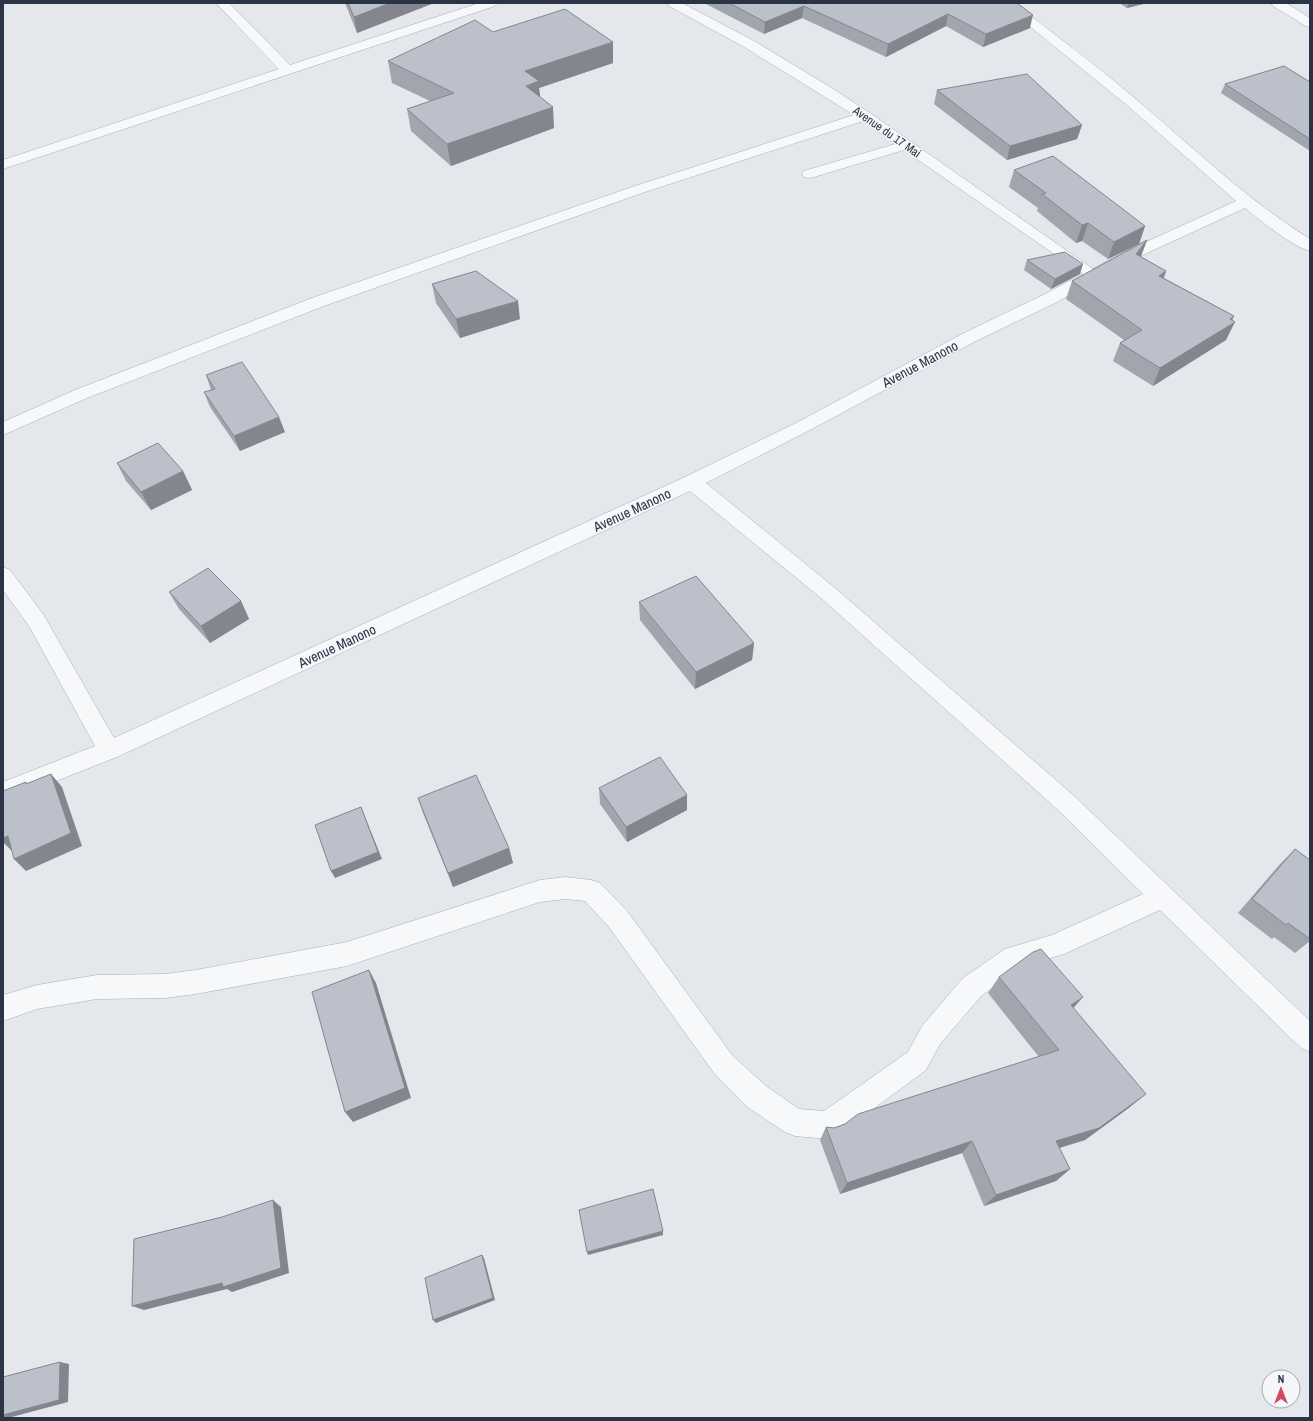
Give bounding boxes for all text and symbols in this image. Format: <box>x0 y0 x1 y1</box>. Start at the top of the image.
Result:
street label: Avenue du 17 Mai <box>849 102 924 161</box>
street label: Avenue Manono <box>878 336 961 392</box>
street label: Avenue Manono <box>589 484 674 536</box>
street label: Avenue Manono <box>294 620 379 672</box>
north arrow <box>1261 1369 1301 1409</box>
text: N <box>1278 1372 1284 1386</box>

